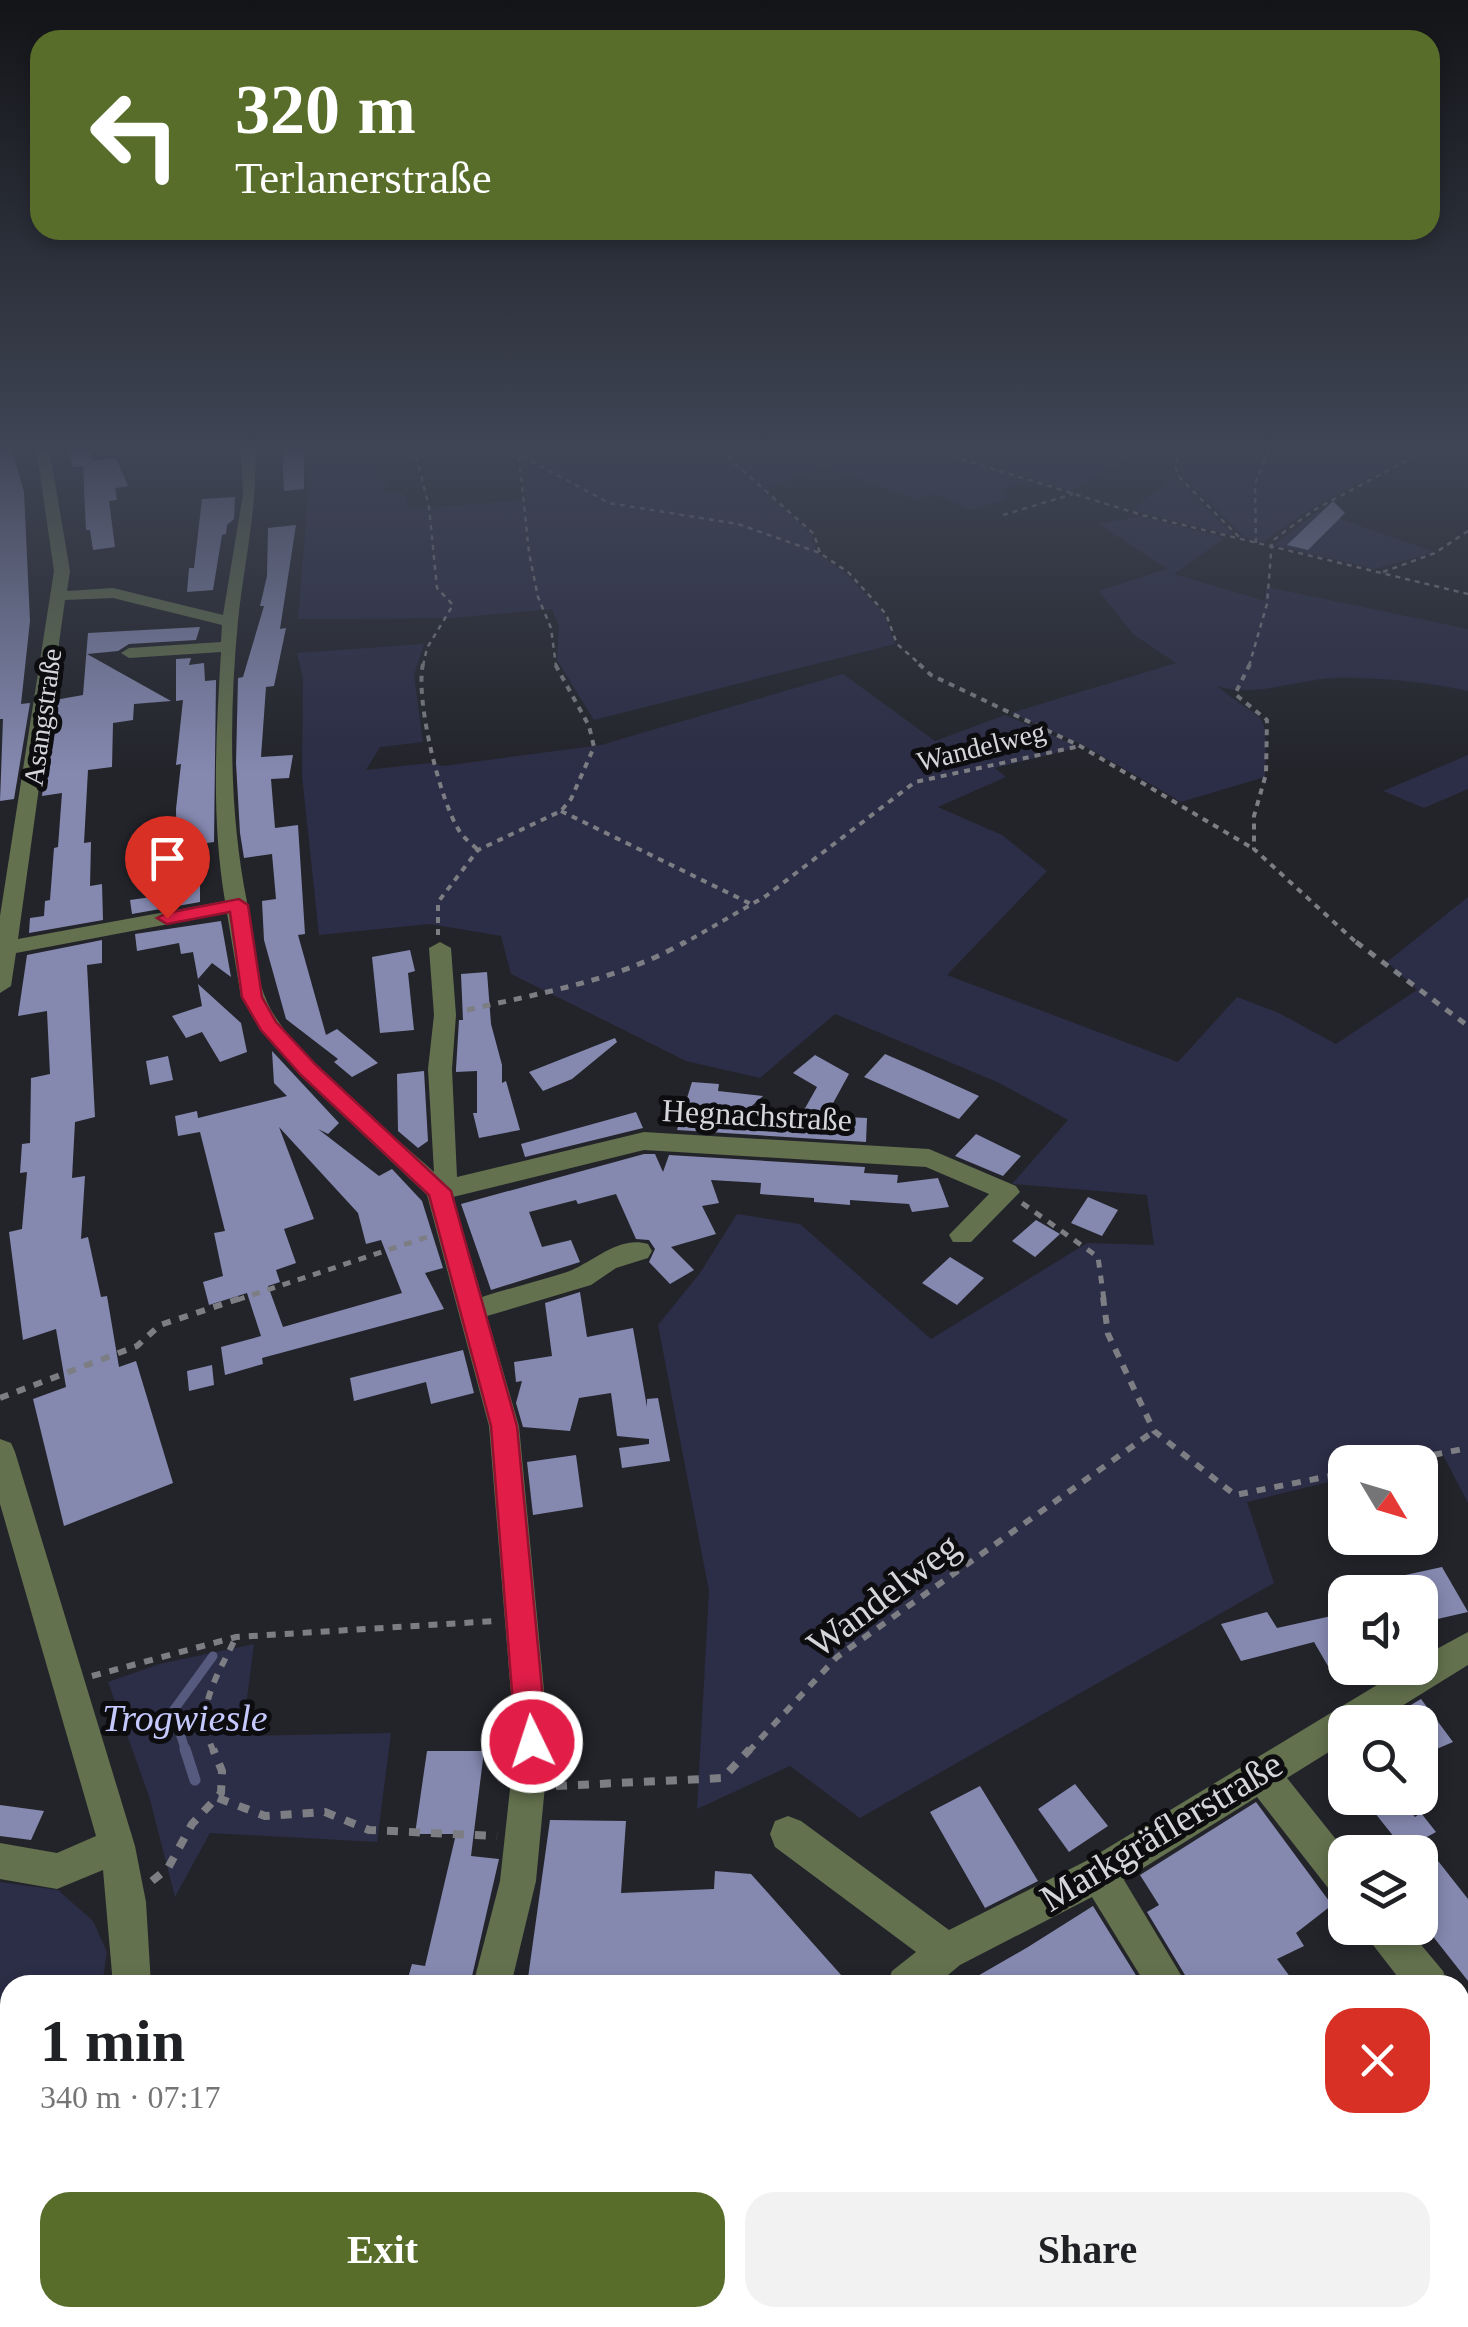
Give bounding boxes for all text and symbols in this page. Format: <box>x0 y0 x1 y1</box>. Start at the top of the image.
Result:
icon: left <box>70 70 200 200</box>
text: 320 m <box>235 71 416 148</box>
text: Terlanerstraße <box>235 153 492 203</box>
street label: Asangstraße <box>18 646 67 788</box>
street label: Wandelweg <box>914 716 1049 777</box>
pin <box>125 816 210 919</box>
icon: arrive <box>140 831 195 886</box>
street label: Hegnachstraße <box>661 1092 853 1138</box>
north arrow <box>1328 1445 1438 1555</box>
map controls <box>1328 1445 1438 1945</box>
street label: Wandelweg <box>799 1525 967 1665</box>
button: sound <box>1328 1575 1438 1685</box>
position arrow <box>480 1690 584 1794</box>
park label: Trogwiesle <box>102 1697 268 1739</box>
button: search <box>1328 1705 1438 1815</box>
street label: Markgräflerstraße <box>1033 1742 1289 1920</box>
button: layers <box>1328 1835 1438 1945</box>
text: 1 min <box>40 2008 185 2074</box>
button: close <box>1325 2008 1430 2113</box>
text: 340 m · 07:17 <box>40 2079 220 2115</box>
button: Exit <box>40 2192 725 2307</box>
button: Share <box>745 2192 1430 2307</box>

